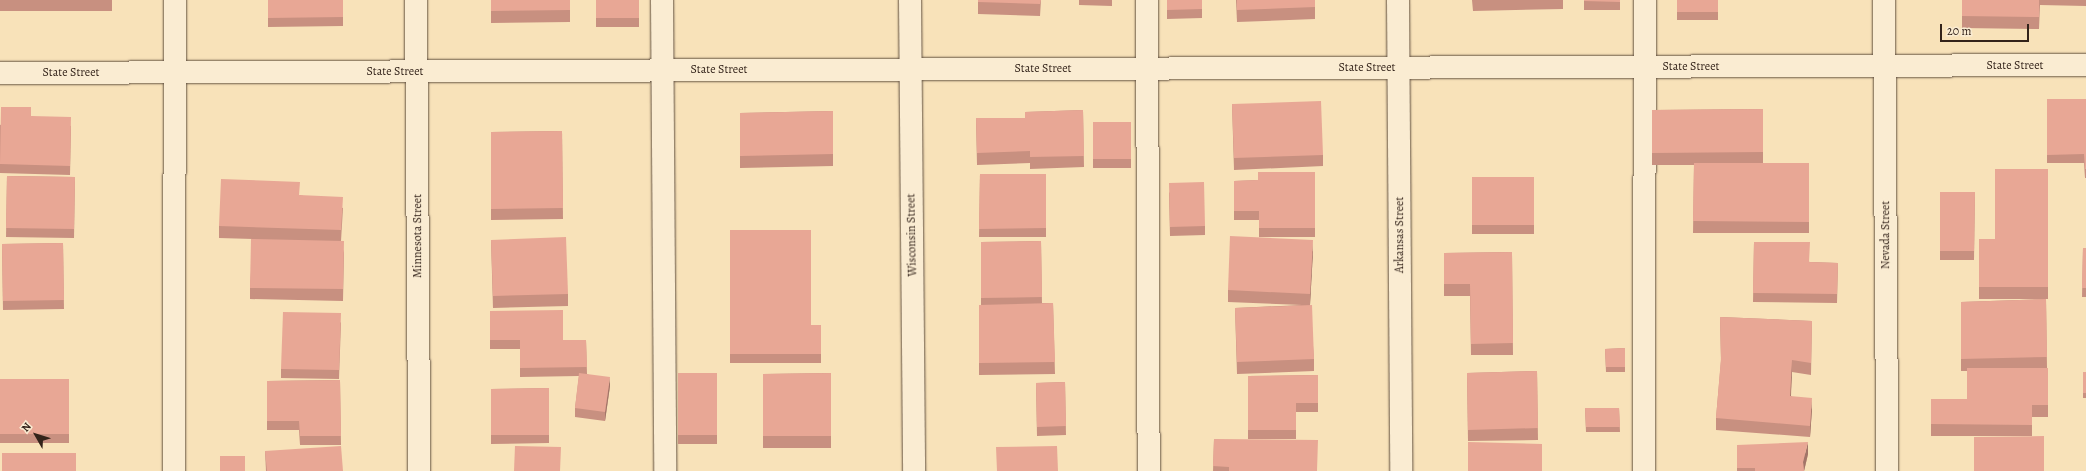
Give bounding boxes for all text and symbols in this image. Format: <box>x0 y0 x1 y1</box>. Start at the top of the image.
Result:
scale bar <box>1942 16 2031 42</box>
text: 20 m <box>1947 23 1971 39</box>
street label: State Street <box>1986 59 2044 73</box>
street label: State Street <box>1662 60 1720 74</box>
street label: State Street <box>1338 61 1396 75</box>
street label: State Street <box>1014 62 1072 76</box>
street label: State Street <box>690 63 748 77</box>
street label: State Street <box>366 65 424 79</box>
street label: State Street <box>42 66 100 80</box>
street label: Wisconsin Street <box>904 193 920 277</box>
street label: Minnesota Street <box>411 194 425 278</box>
street label: Arkansas Street <box>1393 197 1407 273</box>
street label: Nevada Street <box>1879 201 1893 269</box>
north arrow <box>16 415 56 455</box>
text: N <box>18 419 35 435</box>

